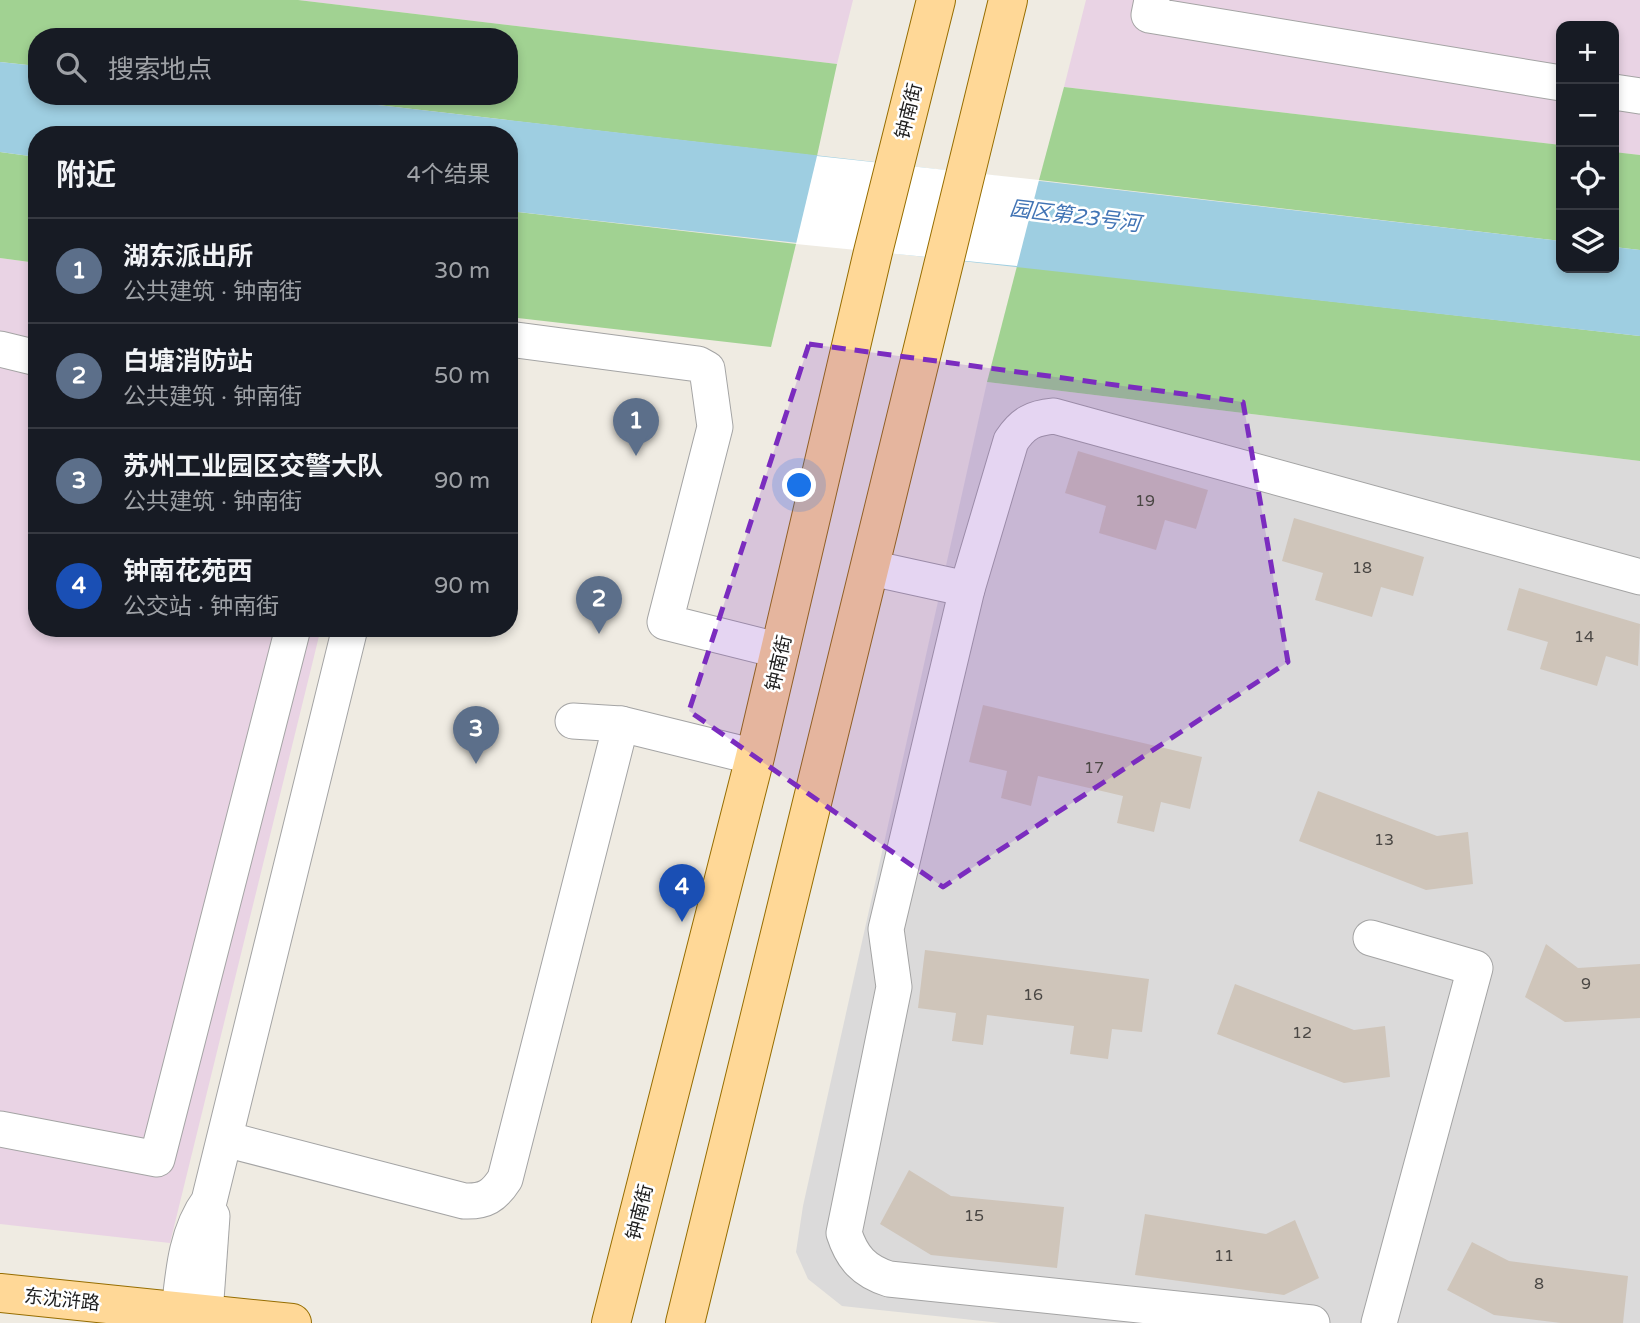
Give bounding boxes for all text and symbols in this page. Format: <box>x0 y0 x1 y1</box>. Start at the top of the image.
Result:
map controls <box>1556 21 1619 273</box>
button: + <box>1556 21 1619 84</box>
search box <box>28 28 518 105</box>
icon: search <box>52 48 90 86</box>
text: 搜索地点 <box>108 54 212 85</box>
street label: 钟南街 <box>891 81 927 142</box>
button: − <box>1556 84 1619 147</box>
button: locate <box>1556 147 1619 210</box>
text: 附近 <box>56 157 116 194</box>
text: 4个结果 <box>407 161 490 189</box>
water label: 园区第23号河 <box>1008 196 1146 237</box>
button: layers <box>1556 210 1619 273</box>
text: 湖东派出所 <box>123 241 253 272</box>
text: 1 <box>72 257 86 285</box>
text: 30 m <box>434 257 490 285</box>
text: 公共建筑 · 钟南街 <box>123 278 302 306</box>
text: 白塘消防站 <box>123 346 253 377</box>
text: 2 <box>72 362 86 390</box>
text: 50 m <box>434 362 490 390</box>
text: 公共建筑 · 钟南街 <box>123 383 302 411</box>
pin: 1 <box>613 398 659 456</box>
text: 苏州工业园区交警大队 <box>123 451 383 482</box>
text: 3 <box>72 467 86 495</box>
text: 90 m <box>434 467 490 495</box>
your location <box>782 468 816 502</box>
text: 公共建筑 · 钟南街 <box>123 488 302 516</box>
house number: 19 <box>1135 491 1155 511</box>
text: 钟南花苑西 <box>123 556 253 587</box>
house number: 18 <box>1352 558 1372 578</box>
text: 4 <box>72 572 86 600</box>
text: 90 m <box>434 572 490 600</box>
pin: 2 <box>576 576 622 634</box>
text: 公交站 · 钟南街 <box>123 593 279 621</box>
house number: 14 <box>1574 627 1594 647</box>
street label: 钟南街 <box>762 633 796 693</box>
pin: 3 <box>453 706 499 764</box>
house number: 17 <box>1084 758 1104 778</box>
house number: 13 <box>1374 830 1394 850</box>
pin: 4 <box>659 864 705 922</box>
house number: 9 <box>1581 974 1591 994</box>
house number: 16 <box>1023 985 1043 1005</box>
house number: 12 <box>1292 1023 1312 1043</box>
street label: 钟南街 <box>622 1182 658 1243</box>
house number: 15 <box>964 1206 984 1226</box>
house number: 11 <box>1214 1246 1234 1266</box>
house number: 8 <box>1534 1274 1544 1294</box>
street label: 东沈浒路 <box>23 1285 101 1315</box>

